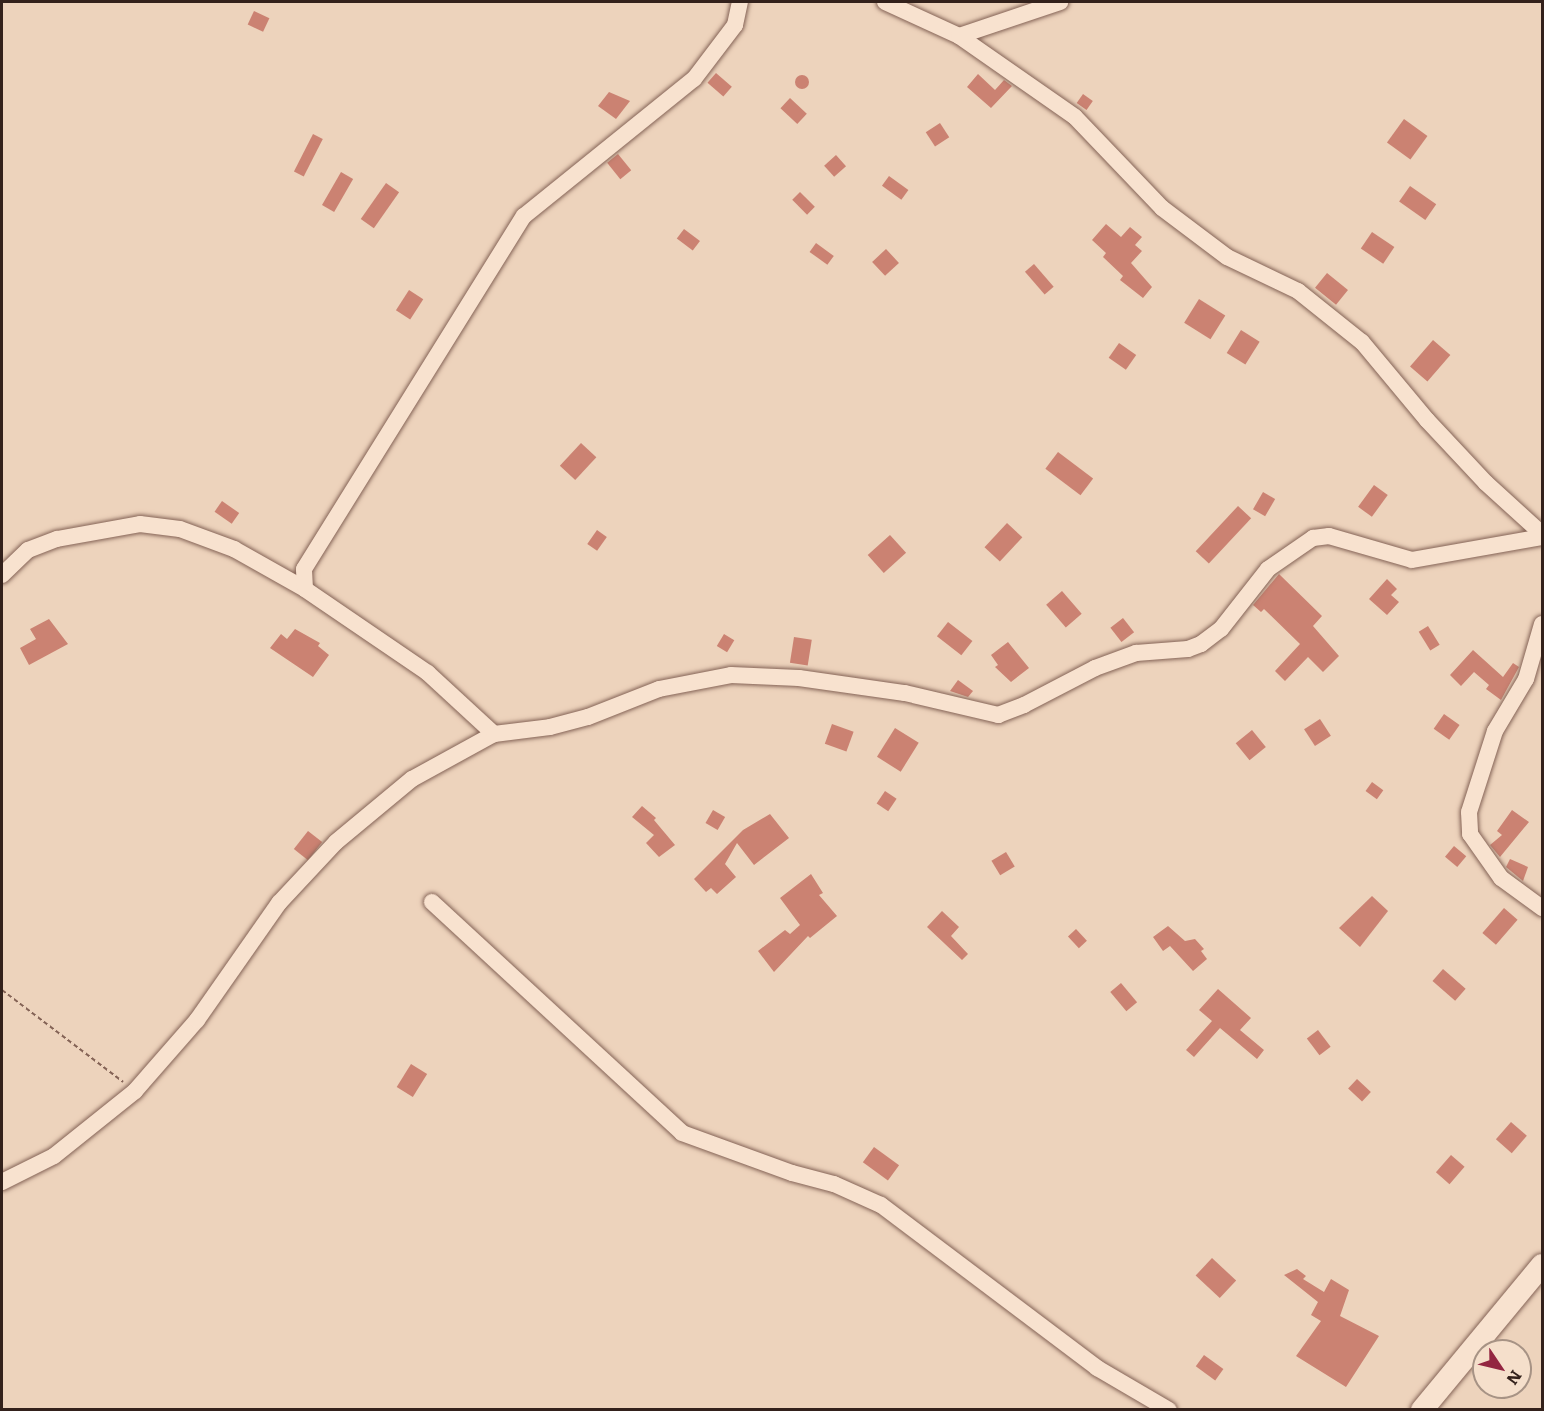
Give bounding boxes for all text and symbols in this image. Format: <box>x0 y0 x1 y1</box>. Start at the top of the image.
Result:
north arrow <box>1472 1339 1532 1399</box>
text: N <box>1501 1366 1529 1391</box>

